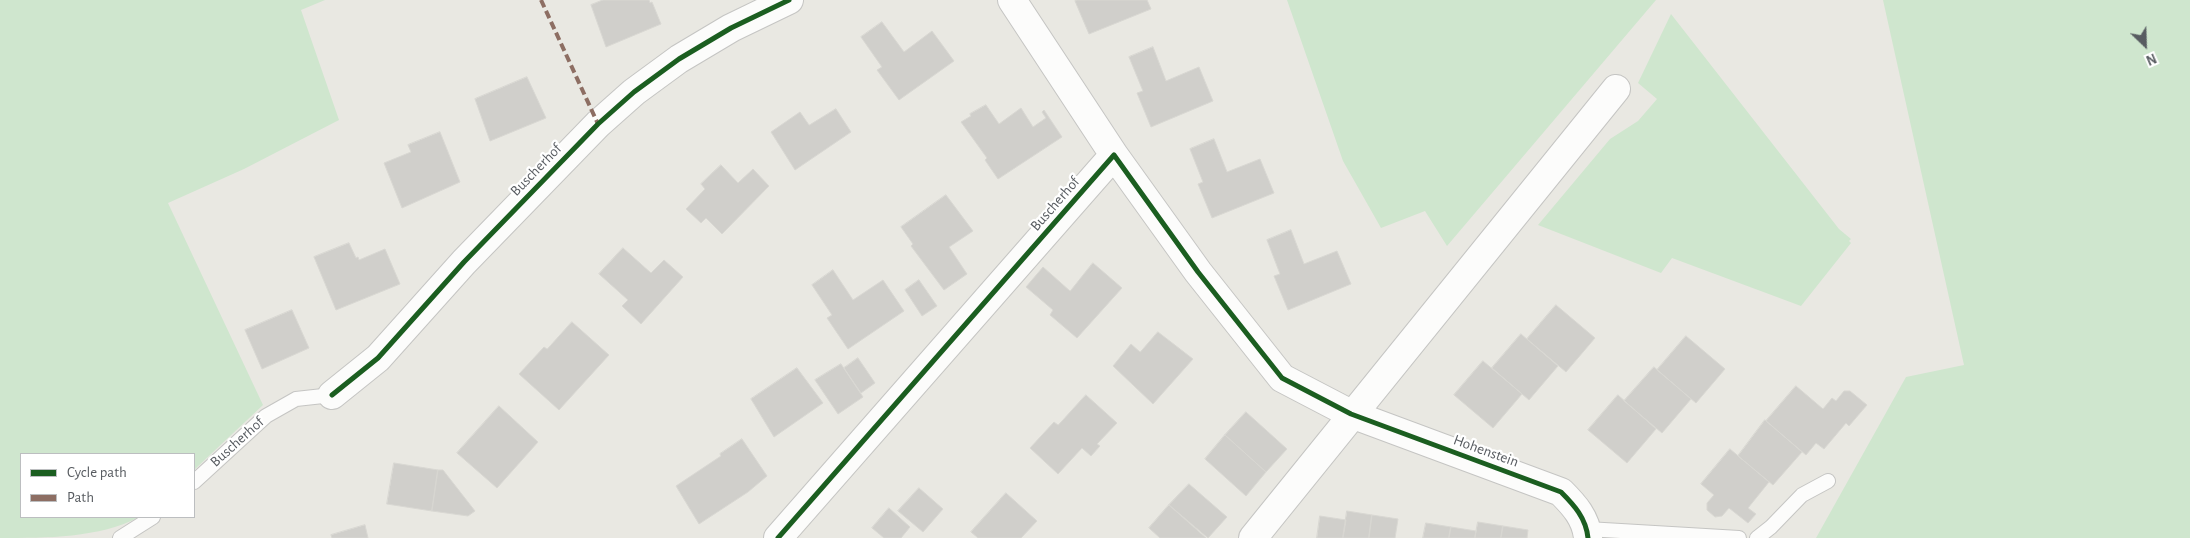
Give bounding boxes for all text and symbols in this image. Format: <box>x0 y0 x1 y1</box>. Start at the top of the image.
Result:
north arrow <box>2120 20 2170 70</box>
text: N <box>2144 50 2158 67</box>
street label: Buscherhof <box>507 140 565 200</box>
street label: Buscherhof <box>1027 173 1083 235</box>
street label: Buscherhof <box>206 413 268 471</box>
street label: Hohenstein <box>1451 431 1521 471</box>
legend <box>20 453 195 518</box>
text: Cycle path <box>67 465 127 480</box>
text: Path <box>67 490 94 505</box>

